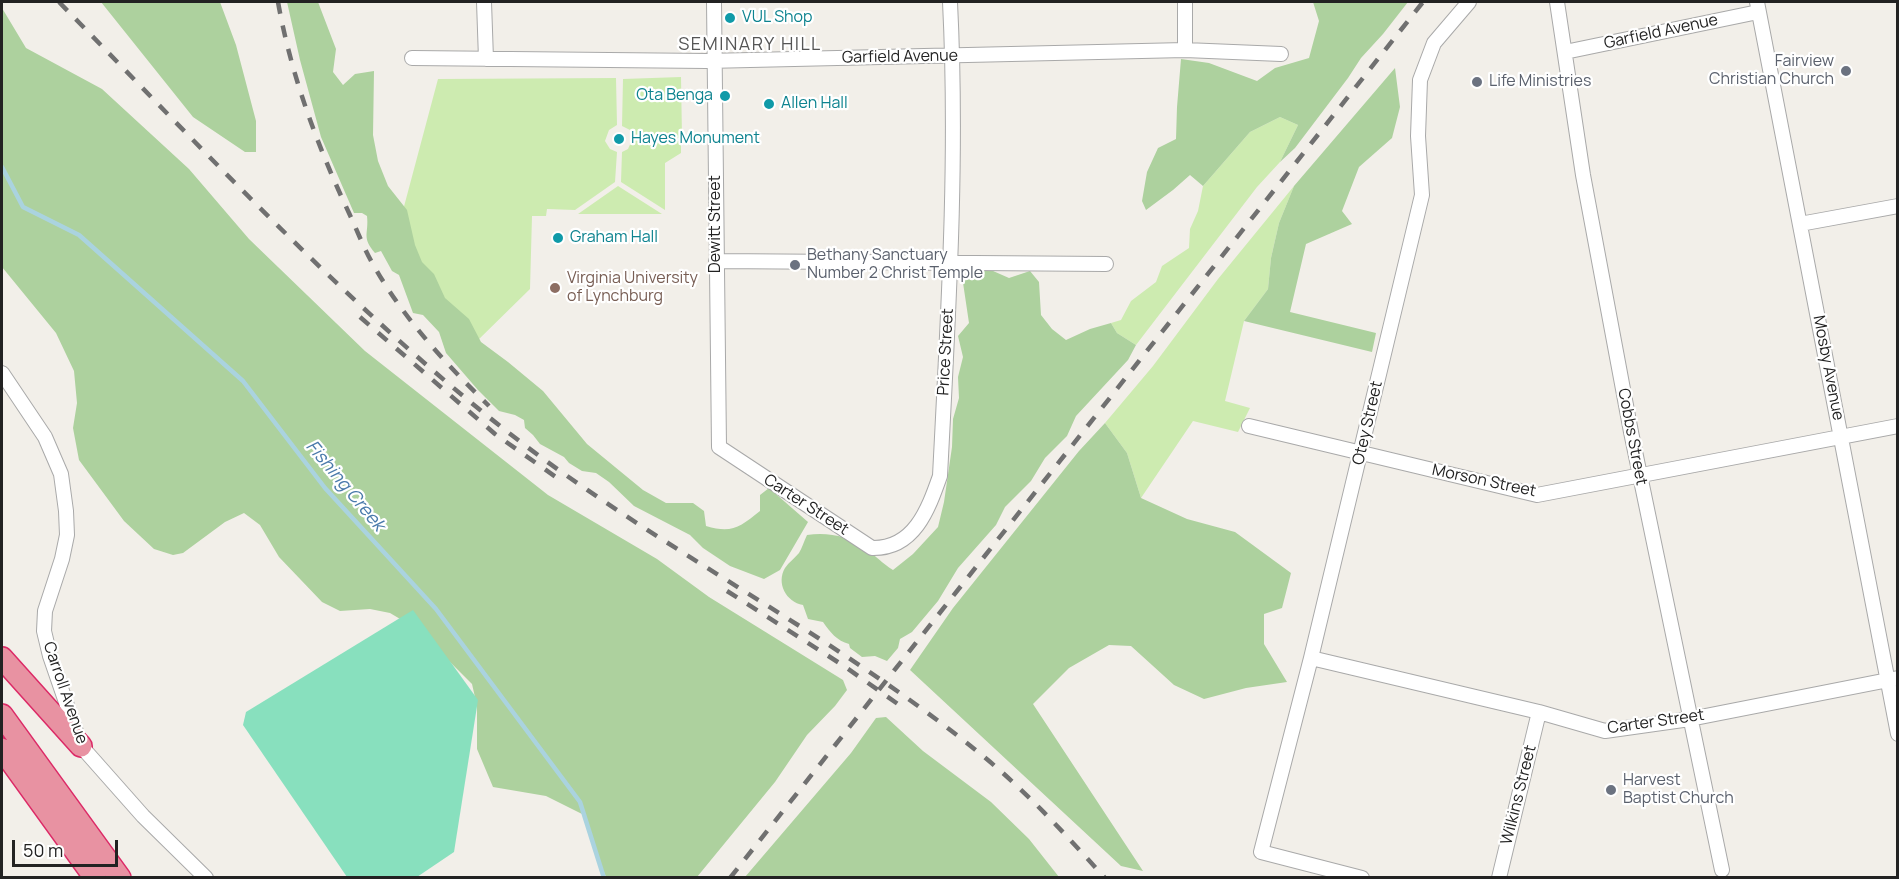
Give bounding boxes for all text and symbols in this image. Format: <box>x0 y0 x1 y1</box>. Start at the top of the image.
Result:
place label: VUL Shop <box>742 8 813 28</box>
marker: VUL Shop <box>723 11 737 25</box>
street label: Garfield Avenue <box>1602 11 1720 53</box>
district label: SEMINARY HILL <box>678 34 822 56</box>
street label: Garfield Avenue <box>842 46 958 68</box>
place label: Fairview Christian Church <box>1709 52 1834 90</box>
marker: Fairview Christian Church <box>1839 64 1853 78</box>
place label: Life Ministries <box>1489 72 1591 92</box>
marker: Life Ministries <box>1470 75 1484 89</box>
place label: Ota Benga <box>636 86 713 106</box>
marker: Ota Benga <box>718 89 732 103</box>
place label: Allen Hall <box>781 94 848 114</box>
marker: Allen Hall <box>762 97 776 111</box>
place label: Hayes Monument <box>631 129 760 149</box>
marker: Hayes Monument <box>612 132 626 146</box>
street label: Dewitt Street <box>706 175 726 273</box>
place label: Graham Hall <box>570 228 658 248</box>
marker: Graham Hall <box>551 231 565 245</box>
place label: Bethany Sanctuary Number 2 Christ Temple <box>807 246 983 284</box>
marker: Bethany Sanctuary Number 2 Christ Temple <box>788 258 802 272</box>
place label: Virginia University of Lynchburg <box>567 269 698 307</box>
marker: Virginia University of Lynchburg <box>548 281 562 295</box>
street label: Price Street <box>934 308 958 396</box>
street label: Mosby Avenue <box>1808 314 1848 422</box>
street label: Otey Street <box>1349 379 1387 467</box>
street label: Cobbs Street <box>1613 387 1651 487</box>
water label: Fishing Creek <box>301 436 389 536</box>
street label: Morson Street <box>1430 461 1538 501</box>
street label: Carter Street <box>760 470 852 540</box>
street label: Carroll Avenue <box>39 639 91 747</box>
street label: Carter Street <box>1606 706 1706 738</box>
street label: Wilkins Street <box>1497 743 1541 847</box>
place label: Harvest Baptist Church <box>1623 771 1734 809</box>
marker: Harvest Baptist Church <box>1604 783 1618 797</box>
scale bar <box>15 828 122 866</box>
text: 50 m <box>23 838 63 862</box>

